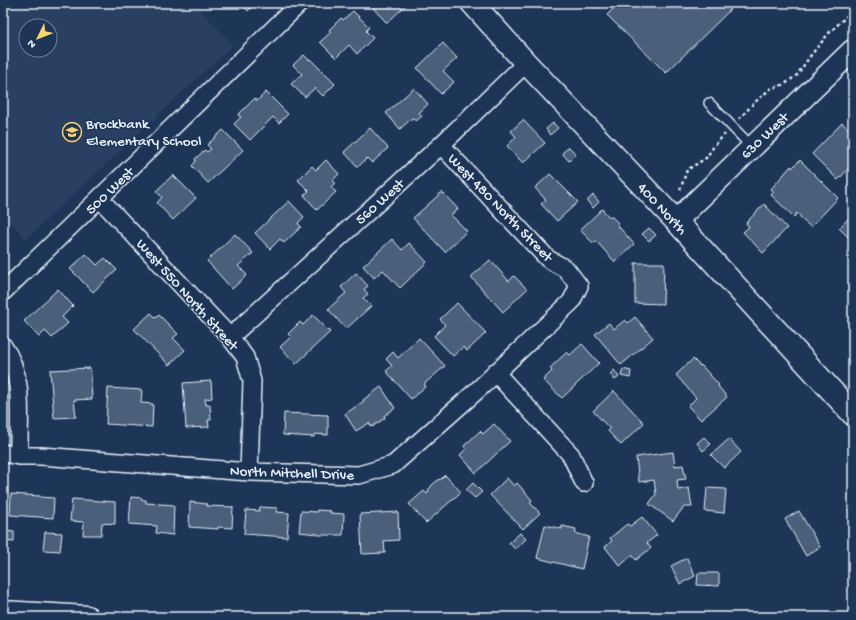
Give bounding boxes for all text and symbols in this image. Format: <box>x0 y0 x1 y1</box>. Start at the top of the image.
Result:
north arrow <box>18 18 58 58</box>
text: N <box>25 37 39 50</box>
street label: 630 West <box>738 108 794 164</box>
place label: Brockbank Elementary School <box>85 116 202 151</box>
school or university icon: Brockbank Elementary School <box>61 121 83 143</box>
street label: West 480 North Street <box>443 150 557 268</box>
street label: 500 West <box>82 163 140 219</box>
street label: 560 West <box>352 175 410 229</box>
street label: 400 North <box>633 180 690 239</box>
street label: West 550 North Street <box>132 236 243 356</box>
street label: North Mitchell Drive <box>230 463 355 485</box>

